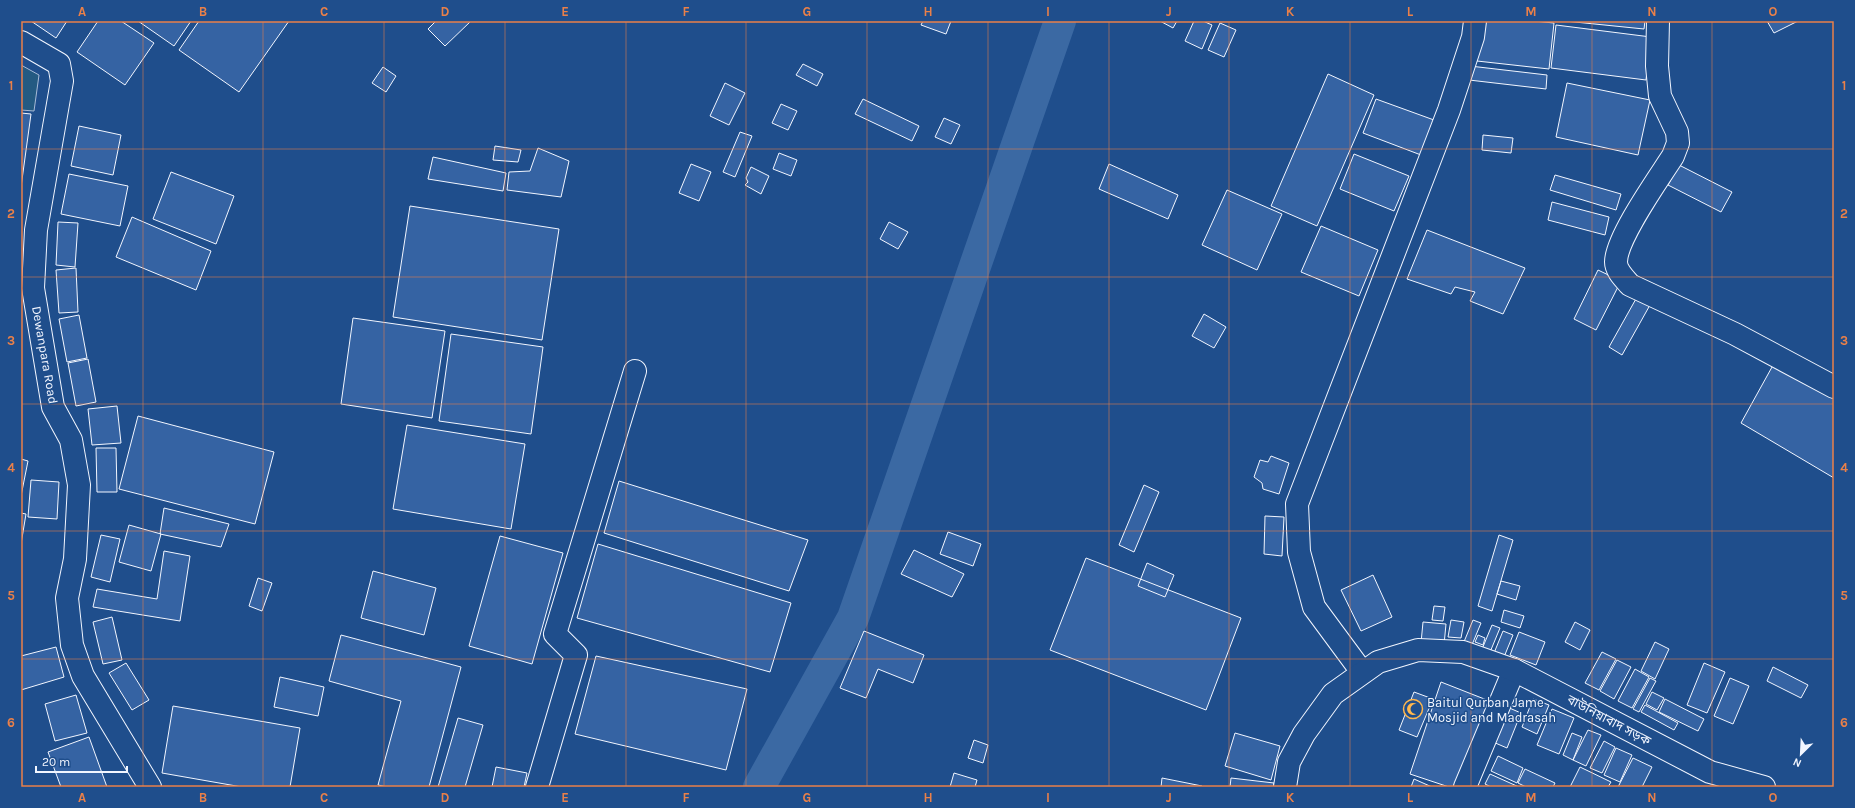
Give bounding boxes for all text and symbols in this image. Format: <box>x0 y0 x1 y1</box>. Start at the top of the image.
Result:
text: A <box>78 4 86 19</box>
text: B <box>199 4 207 19</box>
text: C <box>320 4 328 19</box>
text: D <box>441 4 450 19</box>
text: E <box>561 4 569 19</box>
text: F <box>682 4 690 19</box>
text: G <box>803 4 811 19</box>
text: H <box>923 4 933 19</box>
text: I <box>1046 4 1050 19</box>
text: J <box>1166 4 1172 19</box>
text: K <box>1286 4 1295 19</box>
text: L <box>1407 4 1414 19</box>
text: M <box>1525 4 1537 19</box>
text: N <box>1647 4 1657 19</box>
text: O <box>1769 4 1778 19</box>
text: 1 <box>9 78 13 93</box>
text: 1 <box>1842 78 1846 93</box>
text: 2 <box>7 206 15 221</box>
text: 2 <box>1840 206 1848 221</box>
street label: Dewanpara Road <box>29 305 61 405</box>
text: 3 <box>7 333 15 348</box>
text: 3 <box>1840 333 1848 348</box>
text: 4 <box>7 460 15 475</box>
text: 4 <box>1840 460 1848 475</box>
text: 5 <box>7 588 15 603</box>
text: 5 <box>1840 588 1848 603</box>
street label: বাউনিয়াবাদ সড়ক <box>1564 691 1654 749</box>
place label: Baitul Qurban Jame Mosjid and Madrasah <box>1427 695 1556 725</box>
mosque icon: Baitul Qurban Jame Mosjid and Madrasah <box>1402 698 1424 720</box>
text: 6 <box>7 715 15 730</box>
text: 6 <box>1840 715 1848 730</box>
north arrow <box>1781 734 1821 774</box>
scale bar <box>36 748 127 774</box>
text: 20 m <box>42 755 70 769</box>
text: N <box>1791 755 1803 770</box>
text: A <box>78 790 86 805</box>
text: B <box>199 790 207 805</box>
text: C <box>320 790 328 805</box>
text: D <box>441 790 450 805</box>
text: E <box>561 790 569 805</box>
text: F <box>682 790 690 805</box>
text: G <box>803 790 811 805</box>
text: H <box>923 790 933 805</box>
text: I <box>1046 790 1050 805</box>
text: J <box>1166 790 1172 805</box>
text: K <box>1286 790 1295 805</box>
text: L <box>1407 790 1414 805</box>
text: M <box>1525 790 1537 805</box>
text: N <box>1647 790 1657 805</box>
text: O <box>1769 790 1778 805</box>

